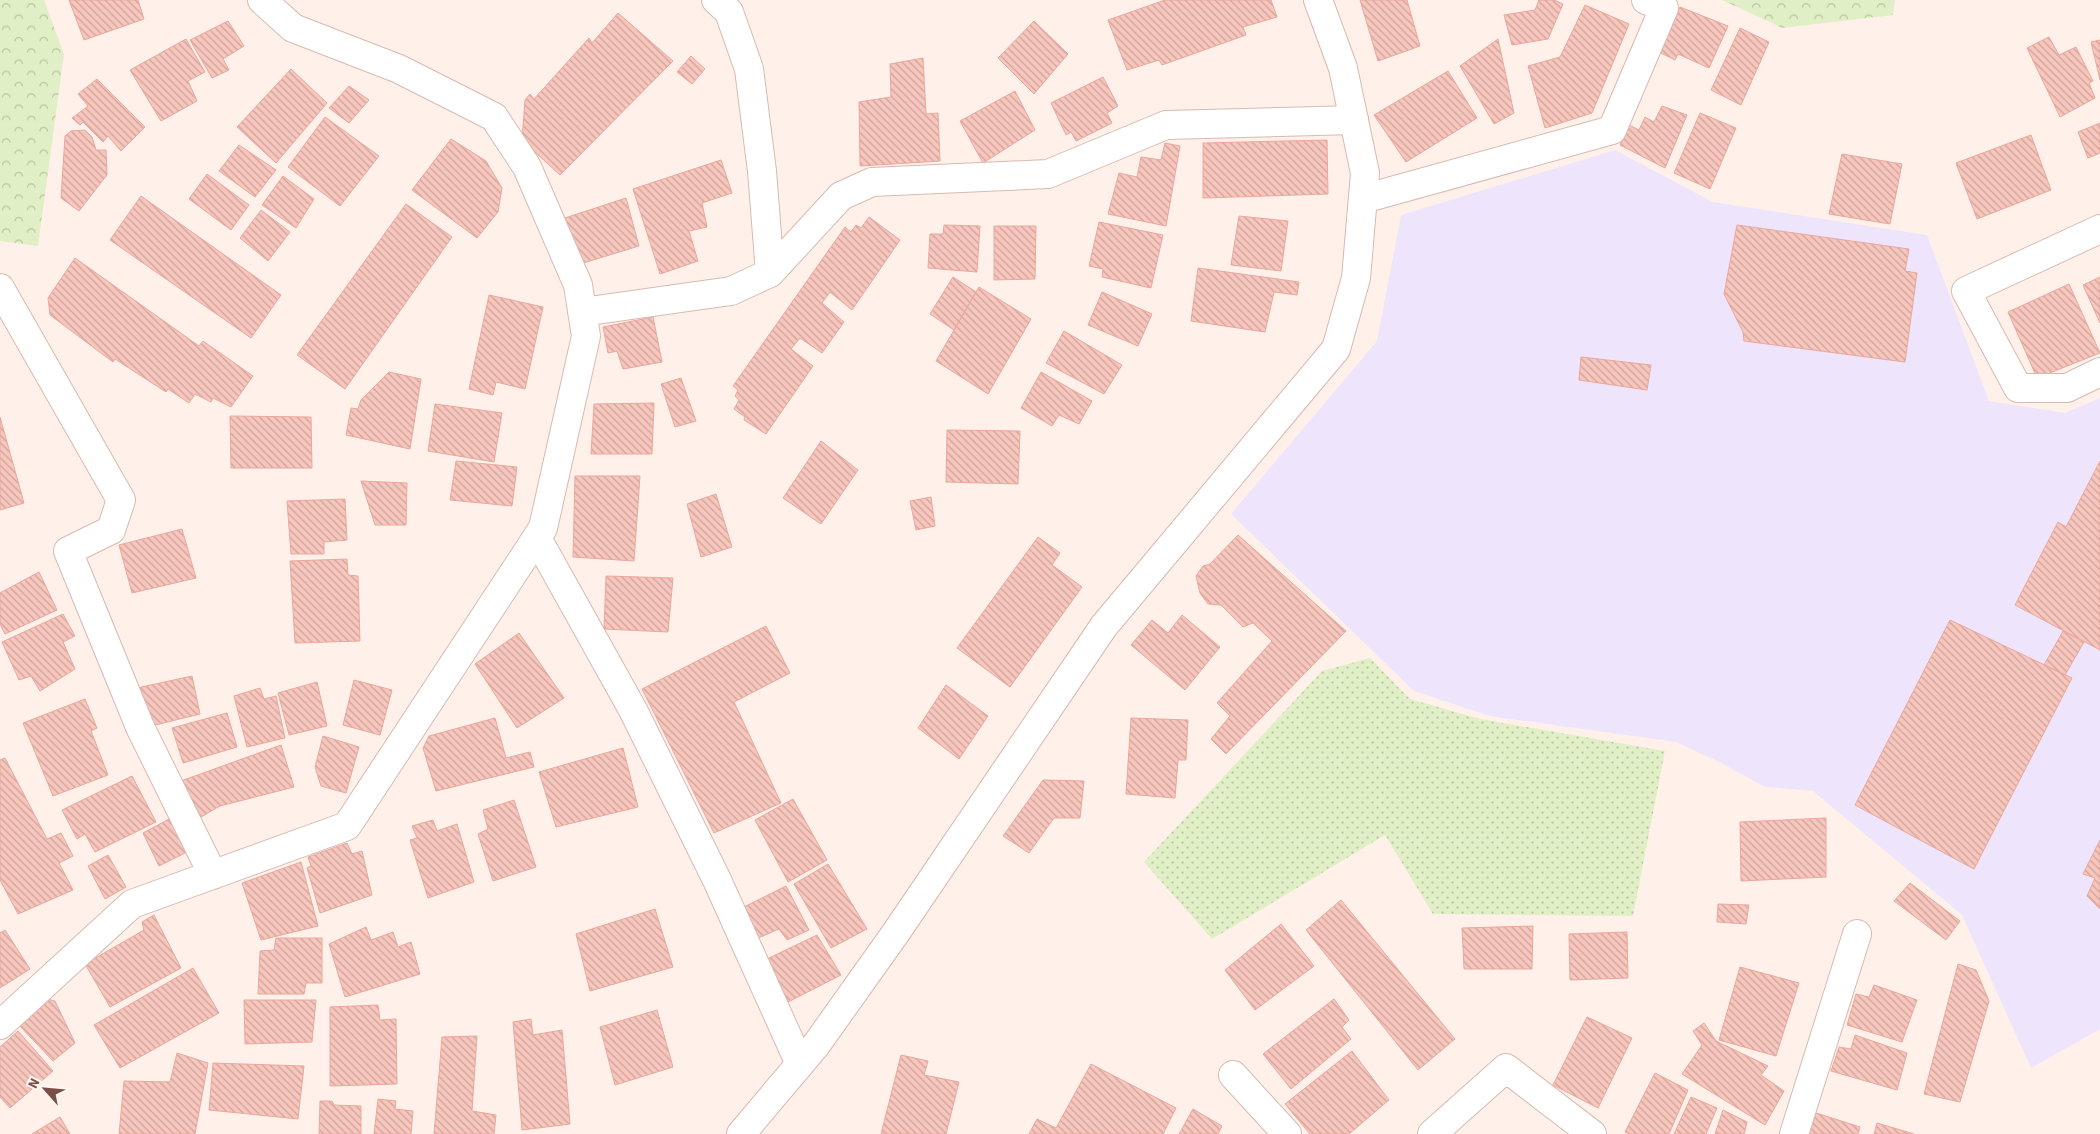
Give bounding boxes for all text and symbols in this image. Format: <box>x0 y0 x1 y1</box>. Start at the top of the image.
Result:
north arrow <box>20 1064 70 1114</box>
text: N <box>23 1075 45 1092</box>

